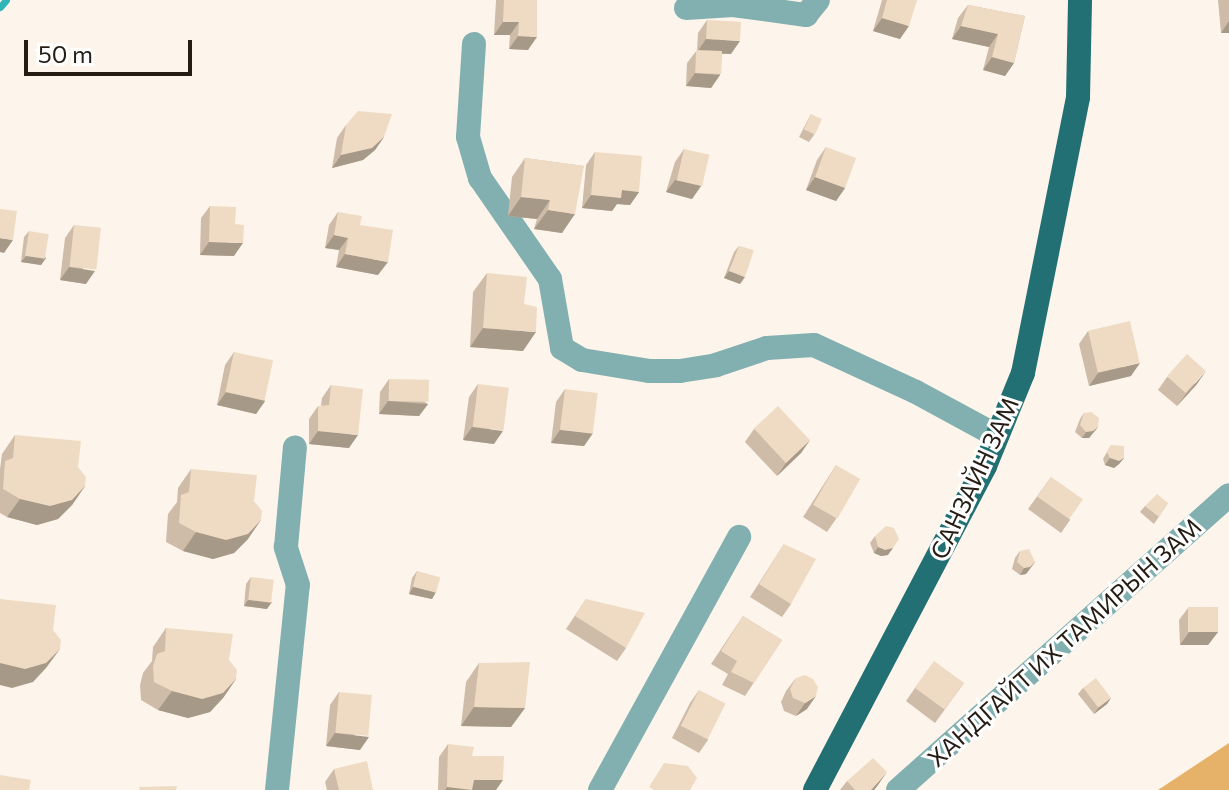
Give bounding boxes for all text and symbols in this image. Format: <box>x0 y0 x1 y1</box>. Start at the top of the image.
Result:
scale bar <box>28 24 196 74</box>
text: 50 m <box>38 39 93 68</box>
street label: САНЗАЙН ЗАМ <box>924 393 1024 563</box>
street label: ХАНДГАЙТ ИХ ТАМИРЫН ЗАМ <box>921 512 1207 772</box>

